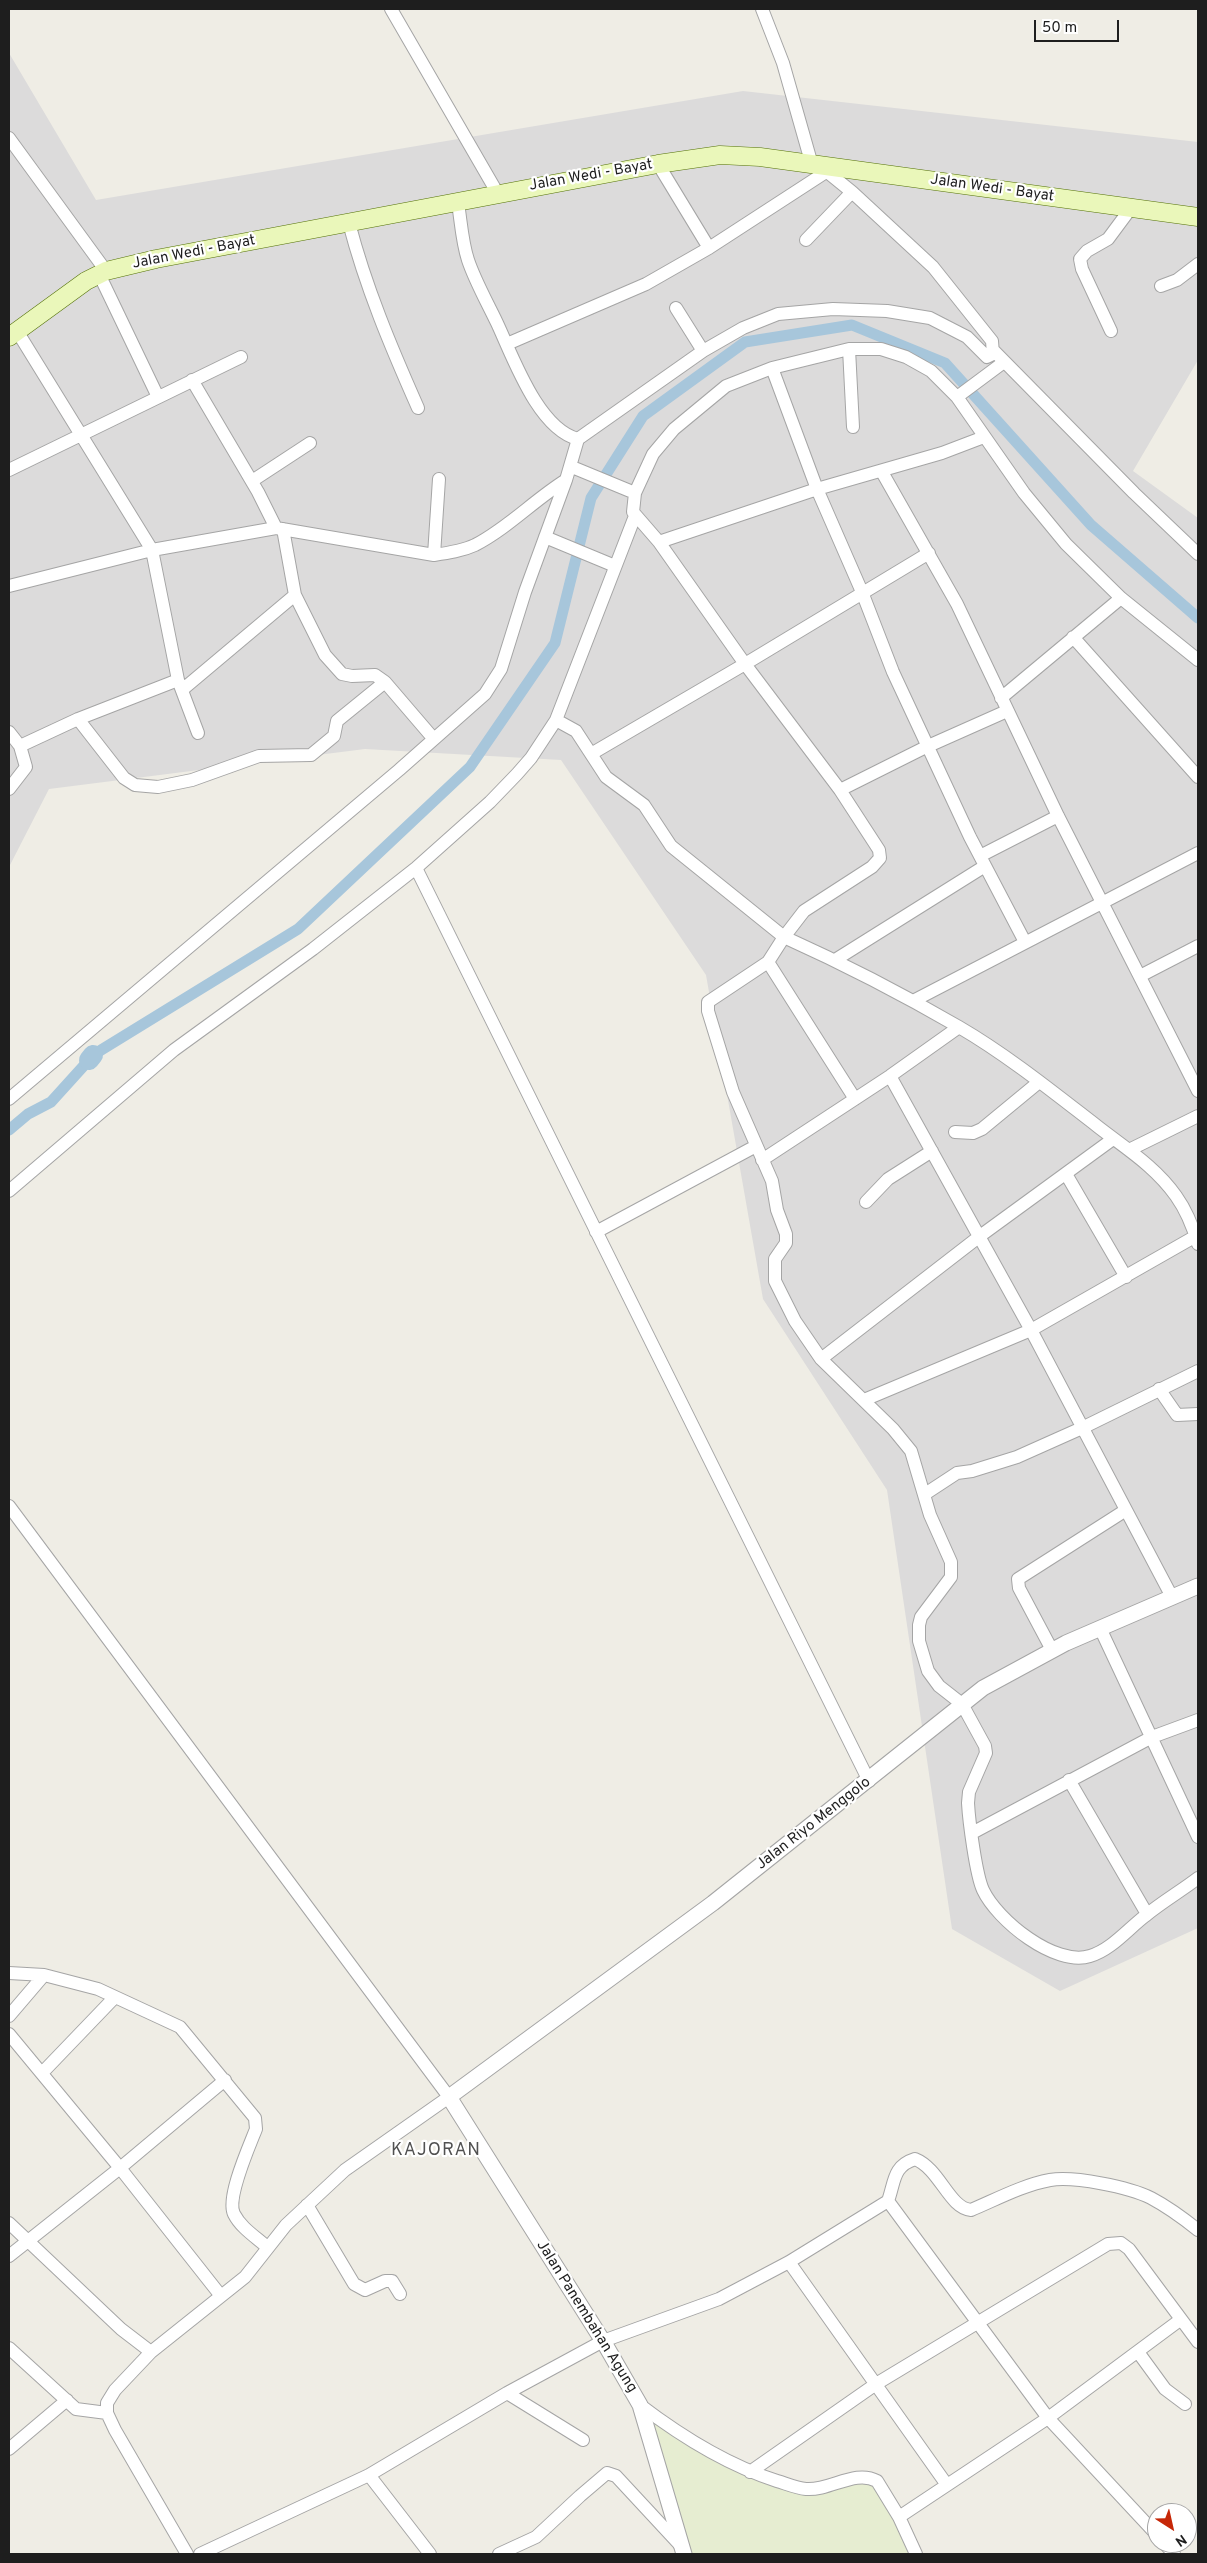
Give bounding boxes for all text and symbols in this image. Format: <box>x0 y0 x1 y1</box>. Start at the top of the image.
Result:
scale bar <box>1037 10 1122 42</box>
text: 50 m <box>1042 19 1077 38</box>
street label: Jalan Wedi - Bayat <box>528 156 654 196</box>
street label: Jalan Wedi - Bayat <box>929 171 1055 207</box>
street label: Jalan Wedi - Bayat <box>131 232 257 274</box>
street label: Jalan Riyo Menggolo <box>753 1774 875 1874</box>
district label: KAJORAN <box>390 2140 482 2162</box>
street label: Jalan Panembahan Agung <box>532 2238 640 2396</box>
north arrow <box>1147 2503 1197 2553</box>
text: N <box>1171 2530 1189 2550</box>

